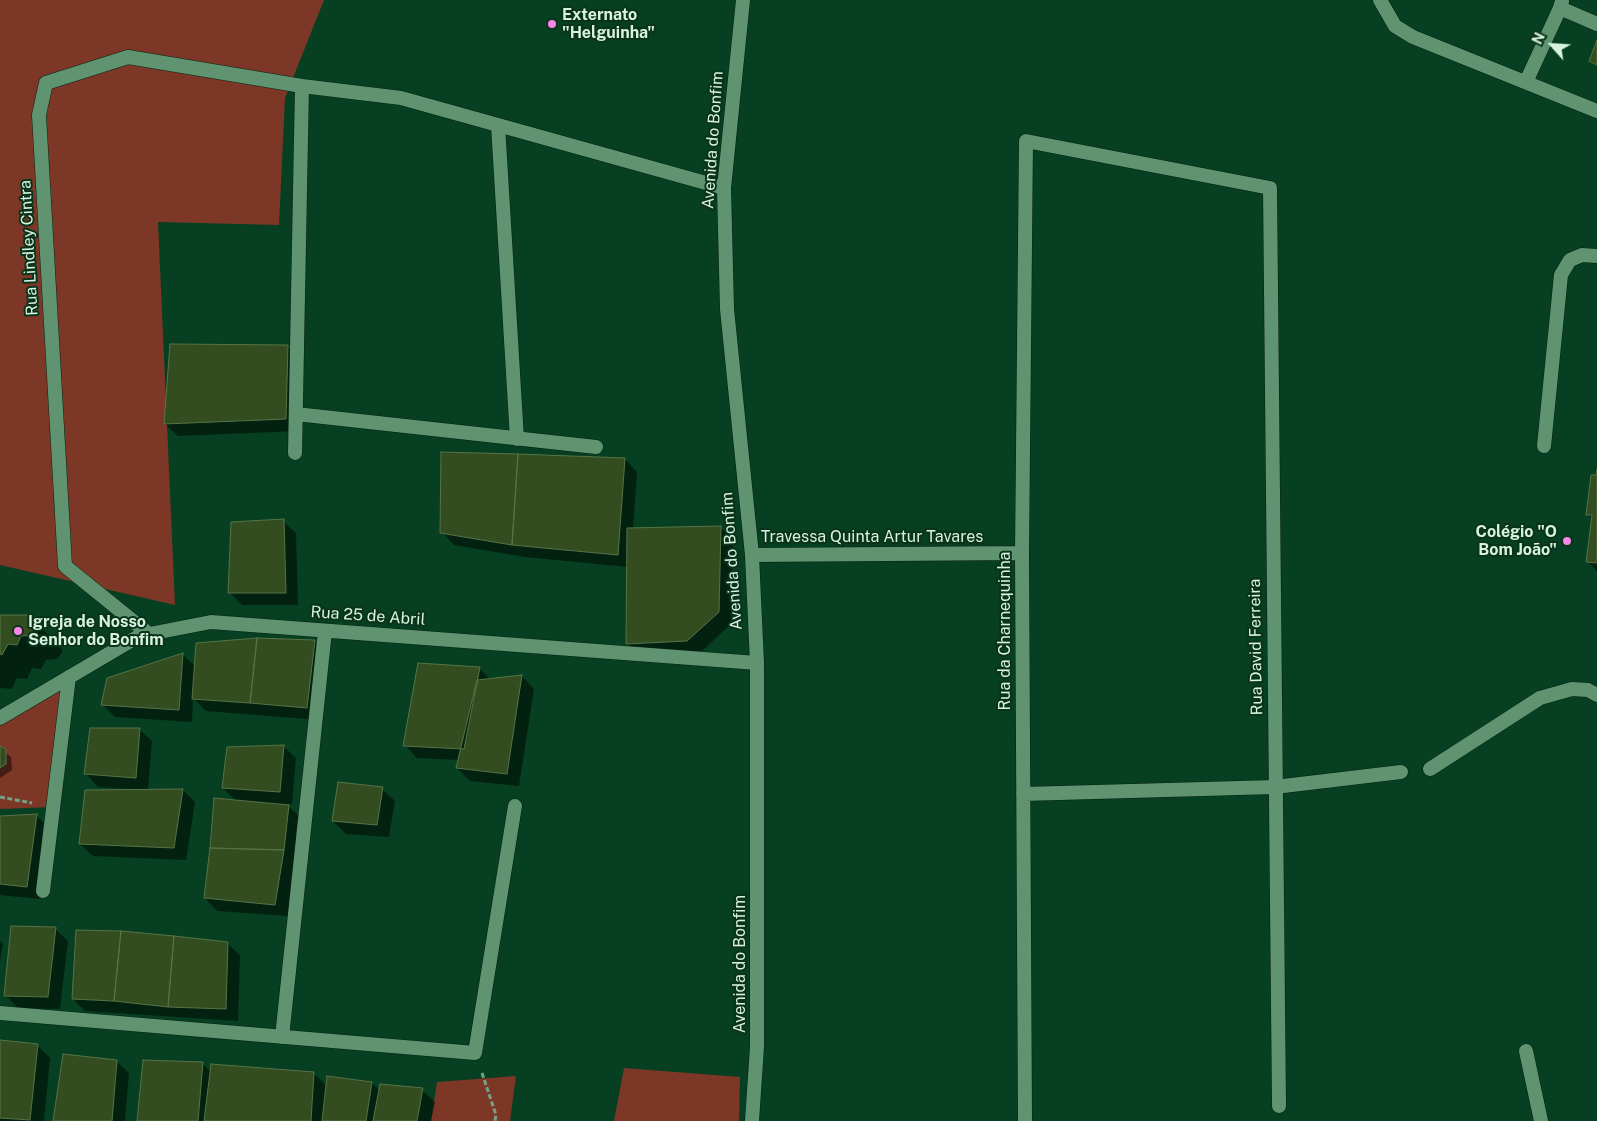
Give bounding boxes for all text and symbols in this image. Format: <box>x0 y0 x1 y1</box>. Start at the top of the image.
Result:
place label: Externato "Helguinha" <box>562 5 655 43</box>
marker: Externato "Helguinha" <box>546 18 558 30</box>
north arrow <box>1527 20 1577 70</box>
text: N <box>1529 30 1548 47</box>
street label: Avenida do Bonfim <box>699 70 727 210</box>
street label: Rua Lindley Cintra <box>16 180 42 316</box>
street label: Avenida do Bonfim <box>718 491 746 631</box>
place label: Colégio "O Bom João" <box>1475 522 1557 560</box>
street label: Travessa Quinta Artur Tavares <box>761 527 983 547</box>
marker: Colégio "O Bom João" <box>1561 535 1573 547</box>
street label: Rua da Charnequinha <box>995 552 1015 710</box>
street label: Rua David Ferreira <box>1245 579 1267 715</box>
street label: Rua 25 de Abril <box>310 602 426 630</box>
place label: Igreja de Nosso Senhor do Bonfim <box>28 612 164 650</box>
marker: Igreja de Nosso Senhor do Bonfim <box>12 625 24 637</box>
street label: Avenida do Bonfim <box>730 895 750 1033</box>

